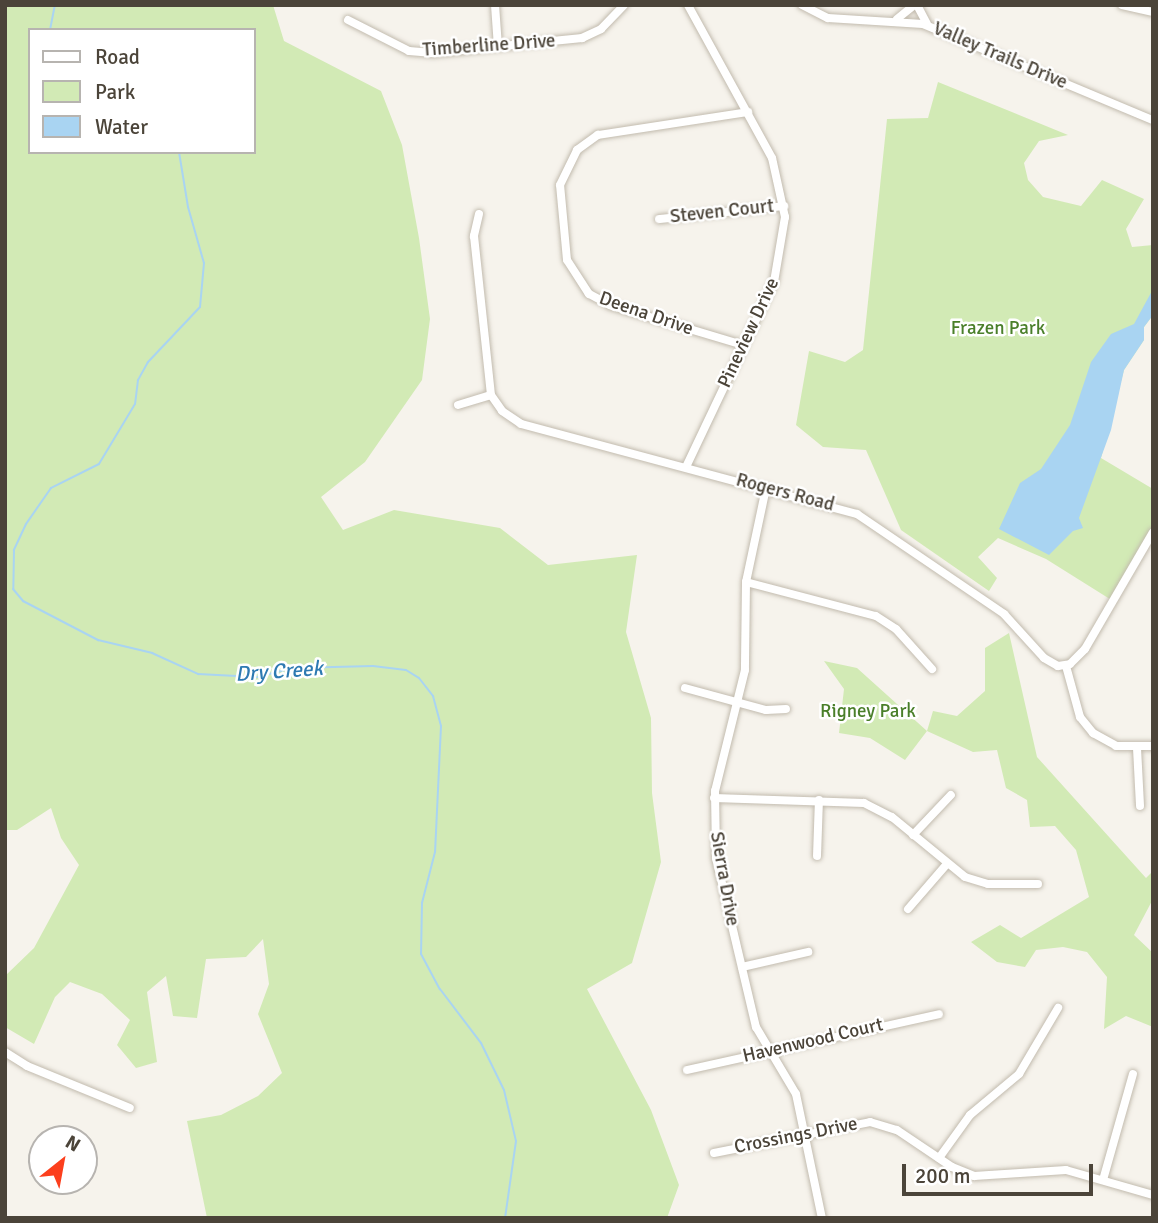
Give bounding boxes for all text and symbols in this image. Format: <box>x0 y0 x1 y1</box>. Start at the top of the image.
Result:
street label: Valley Trails Drive <box>929 17 1071 95</box>
legend <box>28 28 256 154</box>
street label: Timberline Drive <box>422 30 556 62</box>
text: Road <box>95 44 140 70</box>
text: Park <box>95 79 135 105</box>
text: Water <box>95 114 148 140</box>
street label: Steven Court <box>669 195 775 229</box>
street label: Pineview Drive <box>714 274 784 392</box>
street label: Deena Drive <box>596 287 696 341</box>
park label: Frazen Park <box>951 318 1045 340</box>
street label: Rogers Road <box>733 469 837 517</box>
water label: Dry Creek <box>234 655 324 687</box>
park label: Rigney Park <box>820 701 916 723</box>
street label: Sierra Drive <box>704 830 744 928</box>
street label: Havenwood Court <box>741 1014 885 1068</box>
street label: Crossings Drive <box>732 1113 860 1159</box>
north arrow <box>28 1125 98 1195</box>
text: N <box>61 1130 85 1157</box>
scale bar <box>906 1150 1097 1194</box>
text: 200 m <box>915 1163 970 1189</box>

